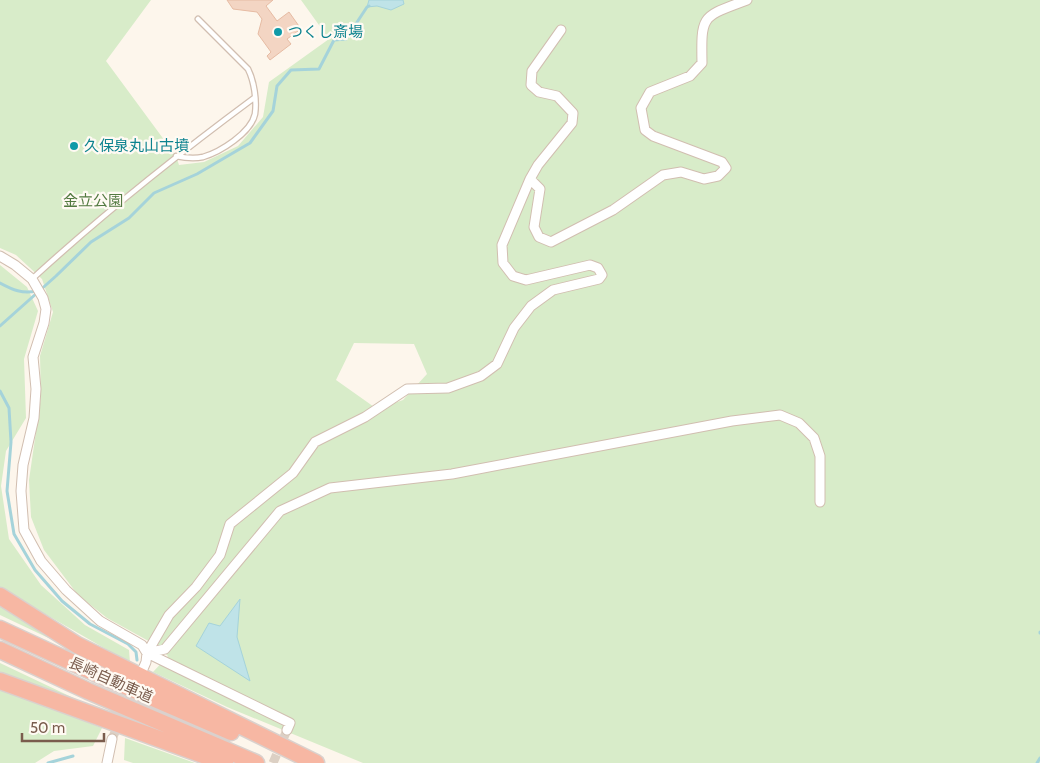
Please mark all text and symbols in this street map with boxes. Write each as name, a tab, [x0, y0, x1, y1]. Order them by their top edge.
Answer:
place label: つくし斎場	[288, 23, 363, 41]
marker: つくし斎場	[272, 26, 284, 38]
place label: 久保泉丸山古墳	[84, 137, 189, 155]
marker: 久保泉丸山古墳	[68, 140, 80, 152]
park label: 金立公園	[63, 192, 123, 210]
street label: 長崎自動車道	[66, 653, 156, 707]
scale bar	[22, 710, 105, 742]
text: 50 m	[30, 719, 65, 737]

